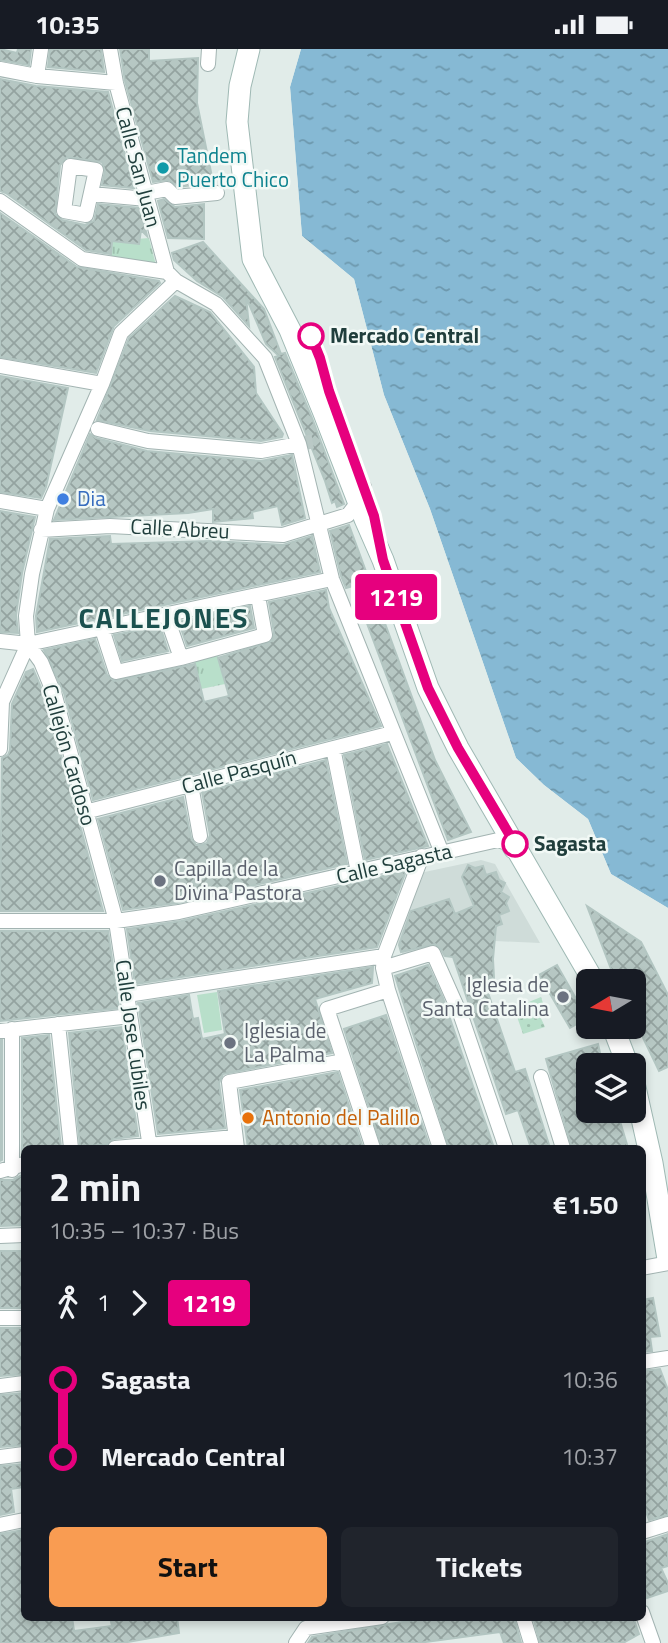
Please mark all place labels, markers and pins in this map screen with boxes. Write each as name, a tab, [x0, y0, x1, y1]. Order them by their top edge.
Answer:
place label: Tandem Puerto Chico	[177, 139, 289, 195]
marker: Tandem Puerto Chico	[155, 160, 171, 176]
place label: Mercado Central	[330, 319, 479, 351]
marker: Mercado Central	[298, 323, 324, 349]
place label: Dia	[77, 482, 106, 514]
marker: Dia	[55, 491, 71, 507]
place label: Sagasta	[534, 827, 607, 859]
marker: Sagasta	[502, 831, 528, 857]
place label: Capilla de la Divina Pastora	[174, 852, 303, 908]
marker: Capilla de la Divina Pastora	[152, 873, 168, 889]
place label: Iglesia de Santa Catalina	[422, 968, 549, 1024]
marker: Iglesia de Santa Catalina	[555, 989, 571, 1005]
place label: Iglesia de La Palma	[244, 1014, 326, 1070]
marker: Iglesia de La Palma	[222, 1035, 238, 1051]
place label: Antonio del Palillo	[262, 1101, 420, 1133]
marker: Antonio del Palillo	[240, 1110, 256, 1126]

